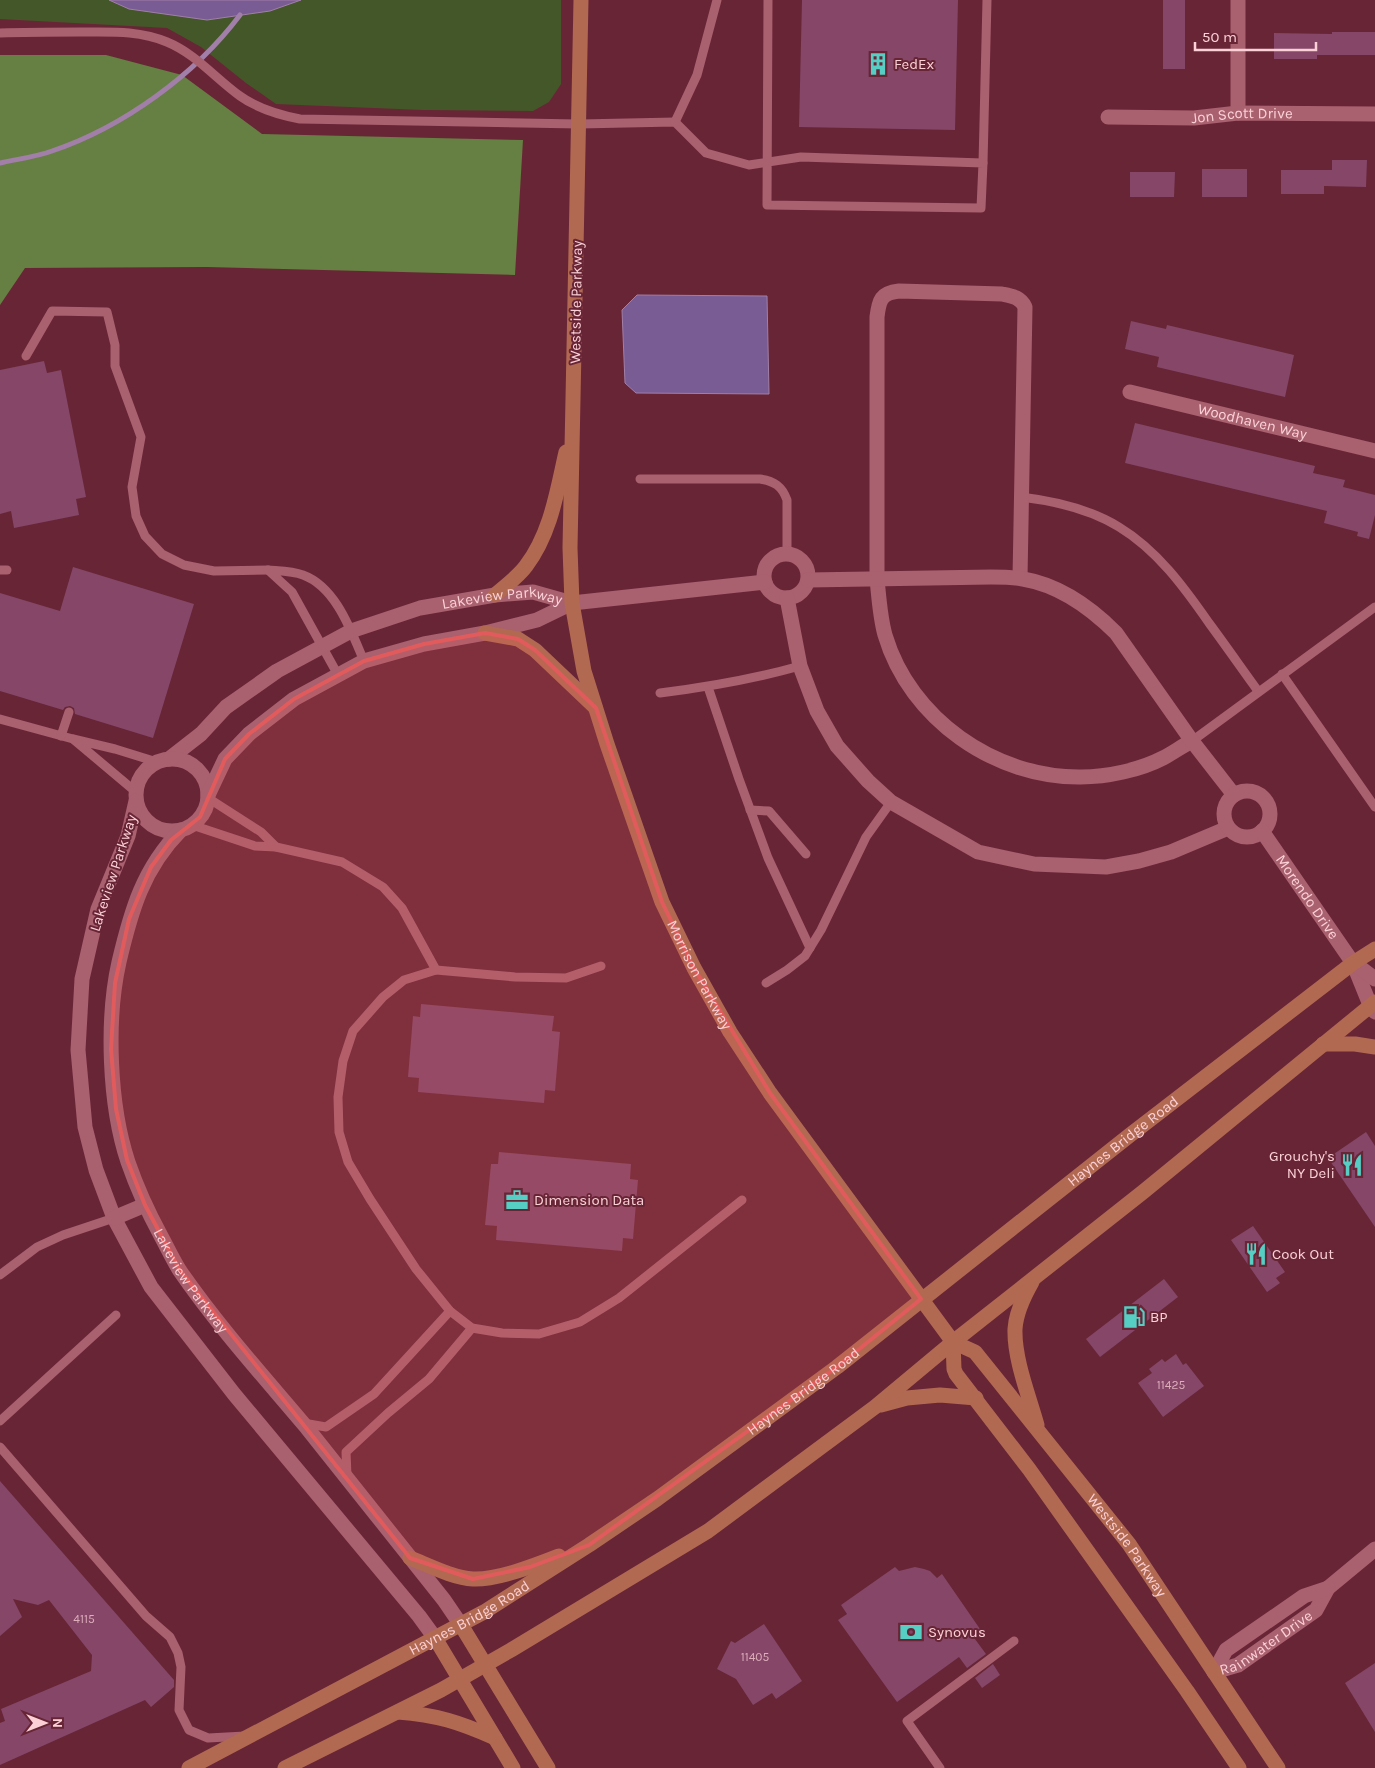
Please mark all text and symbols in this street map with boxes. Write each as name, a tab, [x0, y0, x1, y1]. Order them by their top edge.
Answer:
scale bar	[1195, 20, 1316, 52]
text: 50 m	[1202, 28, 1237, 46]
building icon: FedEx	[865, 51, 891, 77]
place label: FedEx	[894, 55, 934, 73]
street label: Jon Scott Drive	[1190, 104, 1293, 127]
street label: Westside Parkway	[566, 240, 586, 364]
street label: Woodhaven Way	[1196, 400, 1309, 443]
street label: Lakeview Parkway	[440, 583, 565, 613]
street label: Lakeview Parkway	[86, 812, 140, 934]
street label: Morendo Drive	[1272, 851, 1343, 943]
street label: Morrison Parkway	[663, 917, 736, 1033]
street label: Haynes Bridge Road	[1064, 1092, 1182, 1190]
place label: Grouchy's NY Deli	[1269, 1147, 1335, 1182]
restaurant icon: Grouchy's NY Deli	[1339, 1152, 1365, 1178]
office icon: Dimension Data	[504, 1187, 530, 1213]
place label: Dimension Data	[534, 1191, 644, 1209]
street label: Lakeview Parkway	[150, 1225, 232, 1337]
restaurant icon: Cook Out	[1243, 1241, 1269, 1267]
place label: Cook Out	[1272, 1245, 1334, 1263]
fuel station icon: BP	[1121, 1304, 1147, 1330]
place label: BP	[1150, 1308, 1168, 1326]
street label: Haynes Bridge Road	[743, 1344, 863, 1439]
house number: 11425	[1157, 1378, 1185, 1392]
street label: Westside Parkway	[1083, 1490, 1171, 1600]
street label: Haynes Bridge Road	[406, 1576, 533, 1659]
street label: Rainwater Drive	[1217, 1606, 1316, 1679]
house number: 4115	[73, 1612, 95, 1626]
bank icon: Synovus	[898, 1619, 924, 1645]
place label: Synovus	[928, 1623, 986, 1641]
house number: 11405	[741, 1650, 769, 1664]
north arrow	[20, 1698, 70, 1748]
text: N	[49, 1718, 66, 1728]

